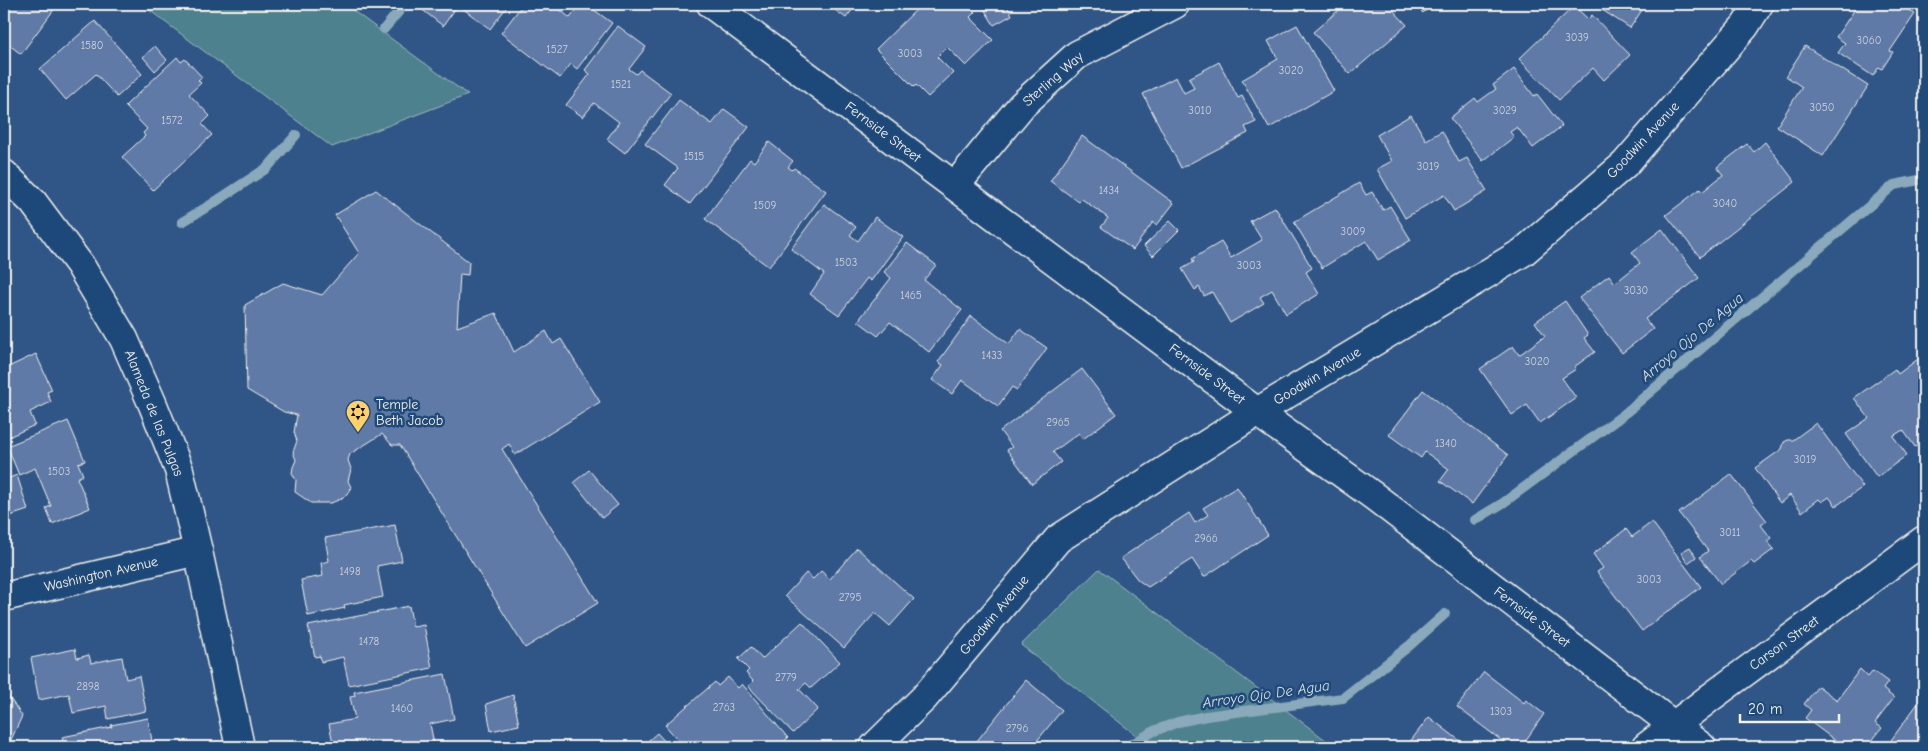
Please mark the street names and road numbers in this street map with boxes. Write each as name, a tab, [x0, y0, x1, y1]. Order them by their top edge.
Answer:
street label: Sterling Way	[1019, 48, 1087, 110]
street label: Fernside Street	[842, 98, 925, 167]
street label: Goodwin Avenue	[1603, 98, 1683, 182]
street label: Fernside Street	[1166, 340, 1249, 409]
street label: Goodwin Avenue	[1270, 343, 1364, 409]
street label: Alameda de las Pulgas	[121, 347, 187, 479]
street label: Washington Avenue	[43, 553, 159, 595]
street label: Goodwin Avenue	[956, 572, 1032, 658]
street label: Fernside Street	[1491, 583, 1574, 652]
street label: Carson Street	[1746, 611, 1823, 674]

